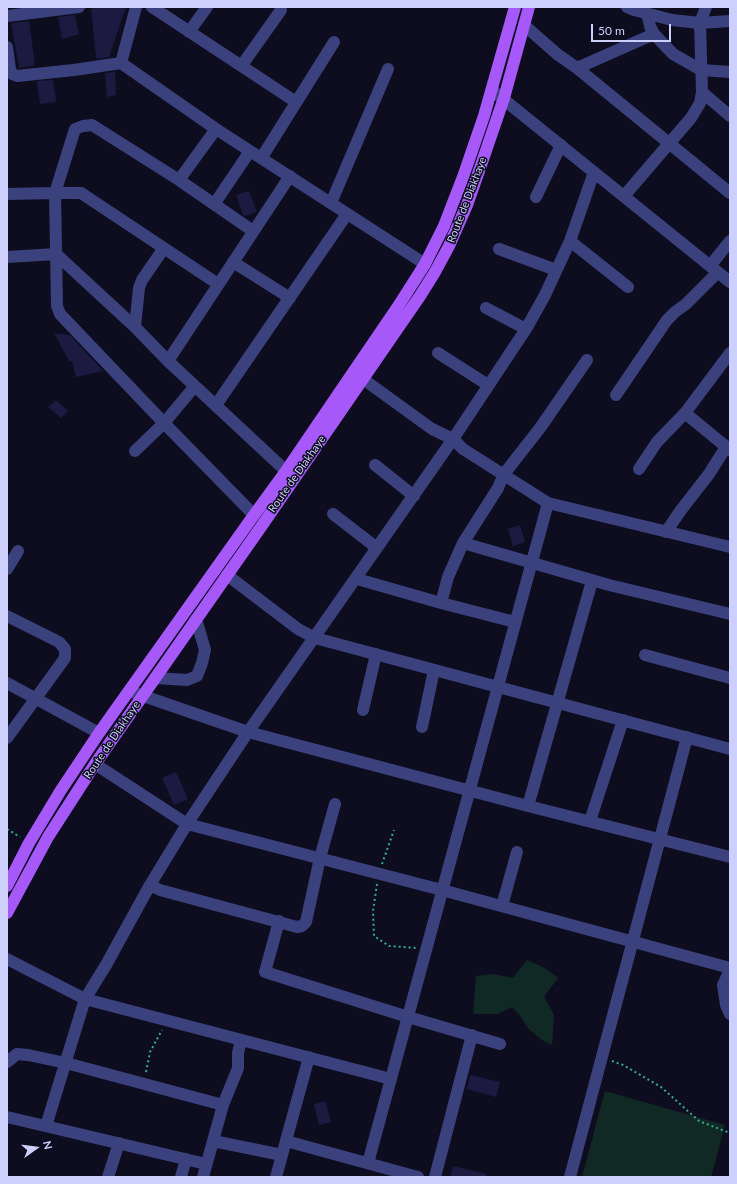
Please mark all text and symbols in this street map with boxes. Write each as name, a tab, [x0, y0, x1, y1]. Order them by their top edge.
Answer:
scale bar	[593, 16, 673, 42]
text: 50 m	[598, 23, 625, 38]
street label: Route de Diakhaye	[445, 155, 489, 245]
street label: Route de Diakhaye	[266, 433, 328, 515]
street label: Route de Diakhaye	[81, 699, 143, 781]
north arrow	[16, 1128, 56, 1168]
text: N	[41, 1139, 55, 1151]

